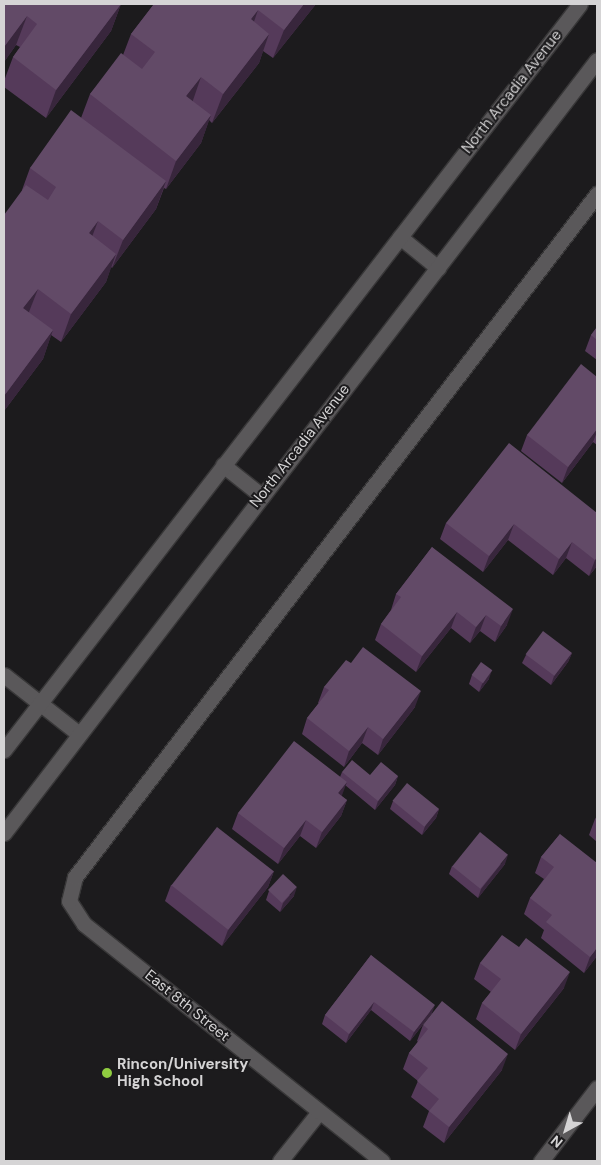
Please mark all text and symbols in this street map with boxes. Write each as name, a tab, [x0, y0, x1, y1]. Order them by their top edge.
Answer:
street label: North Arcadia Avenue	[458, 27, 566, 157]
street label: North Arcadia Avenue	[246, 381, 354, 511]
street label: East 8th Street	[141, 966, 233, 1046]
place label: Rincon/University High School	[117, 1055, 248, 1090]
marker: Rincon/University High School	[101, 1067, 113, 1079]
north arrow	[541, 1105, 591, 1155]
text: N	[547, 1131, 566, 1152]

